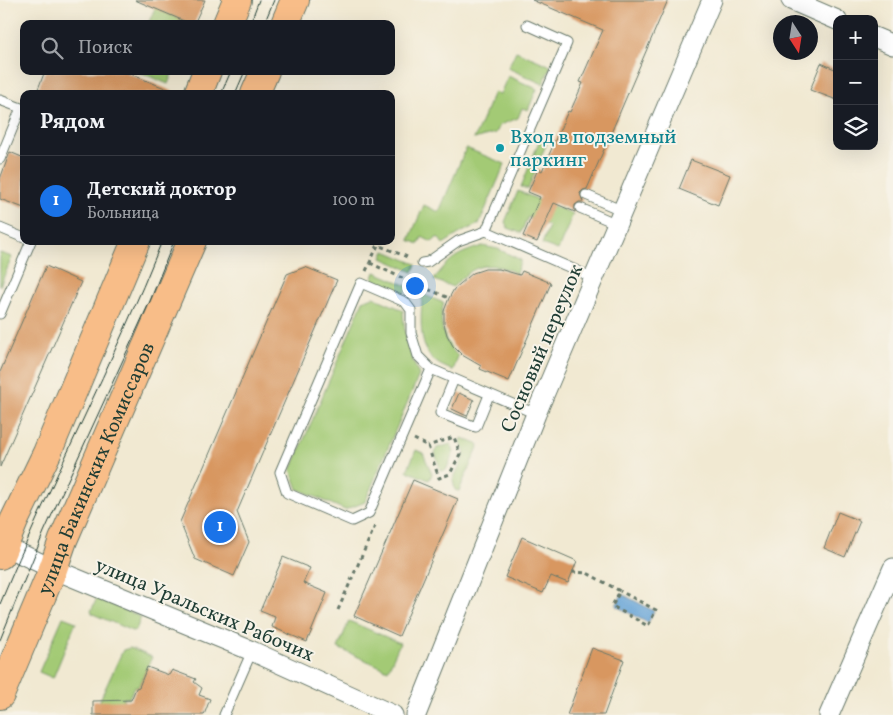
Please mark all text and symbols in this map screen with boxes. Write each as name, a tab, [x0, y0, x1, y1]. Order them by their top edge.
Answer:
north arrow	[773, 15, 818, 60]
map controls	[833, 15, 878, 150]
button: +	[833, 15, 878, 60]
search box	[20, 20, 395, 75]
icon: search	[38, 34, 66, 62]
text: Поиск	[78, 35, 132, 61]
button: −	[833, 60, 878, 105]
button: layers	[833, 105, 878, 150]
text: Рядом	[40, 108, 105, 137]
place label: Вход в подземный паркинг	[510, 124, 677, 175]
marker: Вход в подземный паркинг	[494, 142, 506, 154]
text: Детский доктор	[87, 177, 237, 203]
text: 1	[53, 190, 59, 212]
text: 100 m	[332, 190, 375, 212]
text: Больница	[87, 203, 159, 225]
street label: Сосновый переулок	[495, 260, 591, 437]
your location	[402, 273, 428, 299]
street label: улица Бакинских Комиссаров	[32, 338, 163, 600]
pin: 1	[204, 508, 236, 546]
street label: улица Уральских Рабочих	[90, 552, 318, 670]

